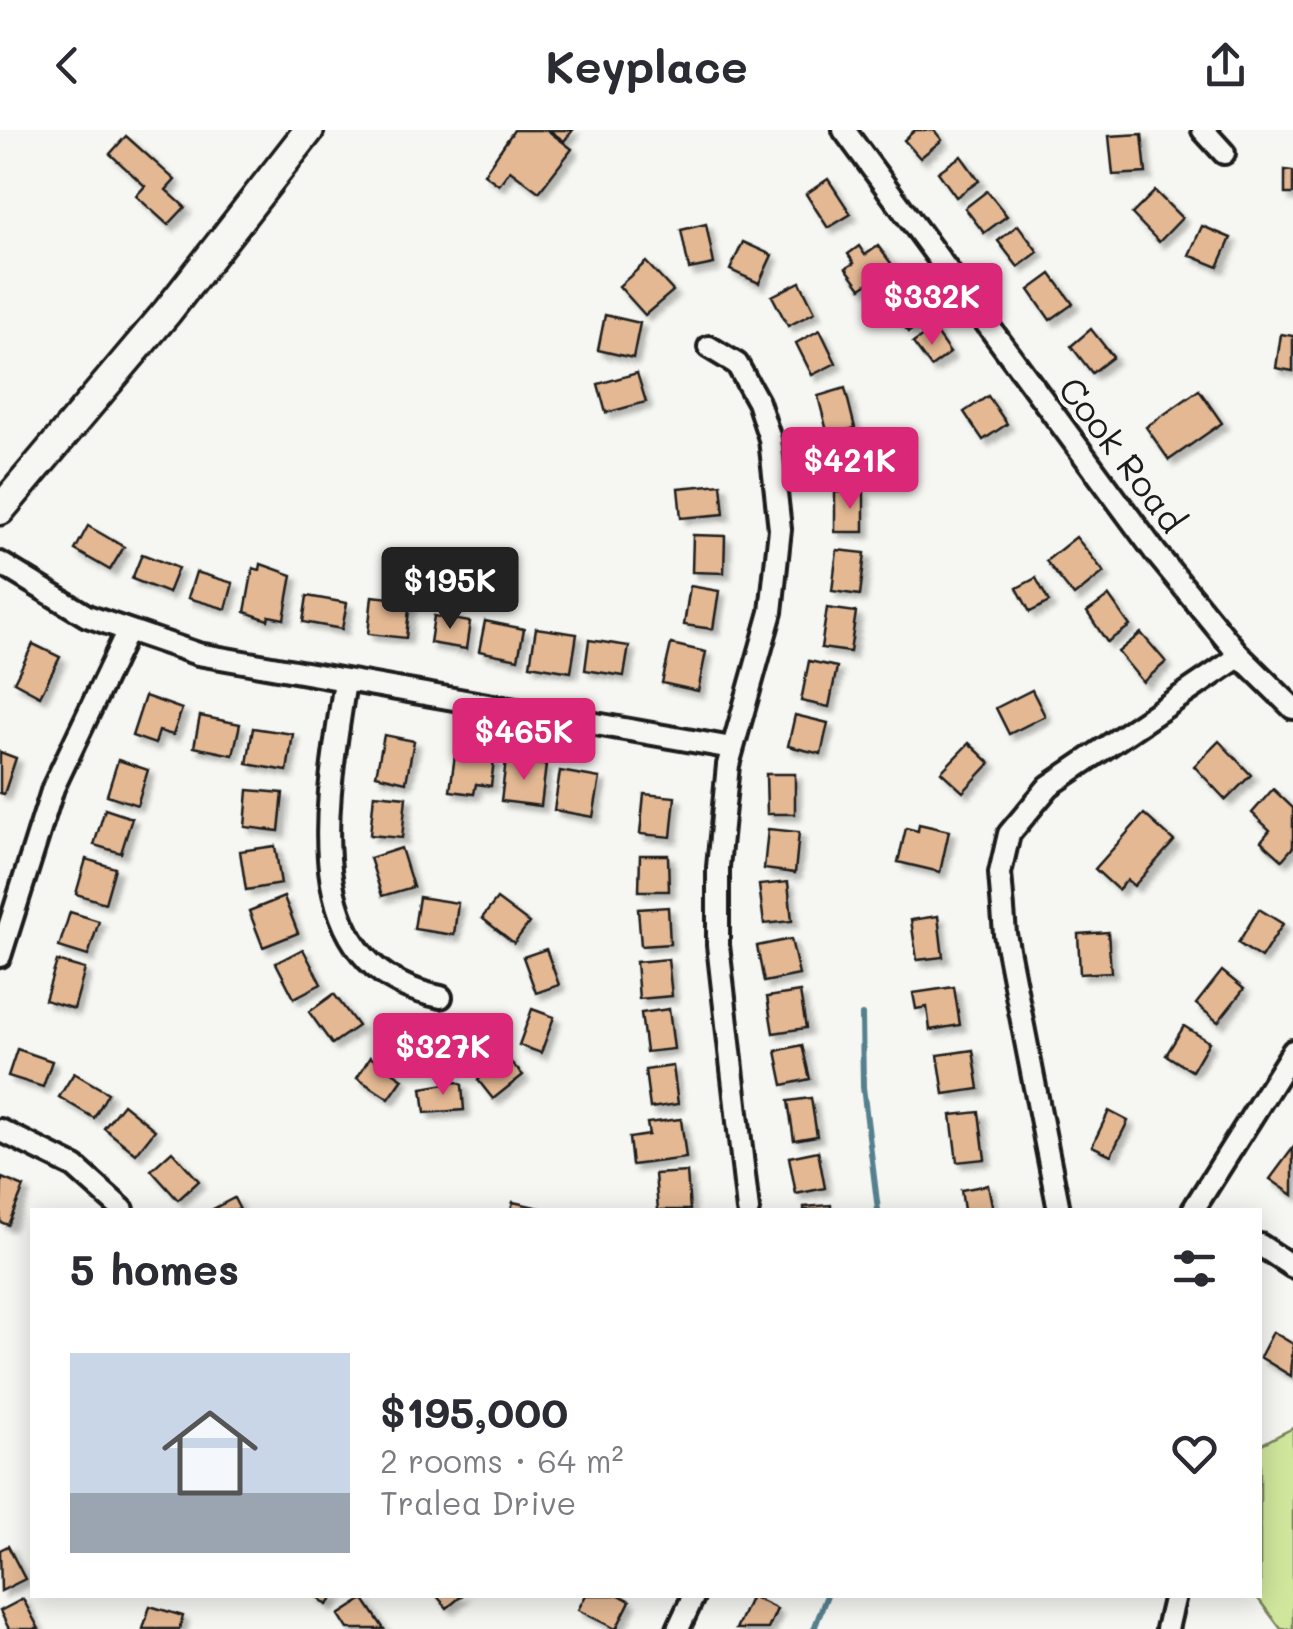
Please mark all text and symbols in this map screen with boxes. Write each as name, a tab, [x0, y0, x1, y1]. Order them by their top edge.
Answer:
text: Keyplace	[545, 36, 748, 94]
icon: back	[40, 38, 95, 93]
icon: share	[1198, 38, 1253, 93]
pin: $332K	[862, 263, 1002, 348]
text: $332K	[883, 274, 981, 316]
street label: Cook Road	[1049, 367, 1197, 541]
pin: $421K	[780, 427, 920, 512]
text: $421K	[803, 438, 897, 480]
pin: $195K	[380, 547, 520, 632]
text: $195K	[404, 558, 496, 600]
pin: $465K	[454, 698, 594, 783]
text: $465K	[474, 709, 574, 751]
pin: $327K	[373, 1013, 513, 1098]
text: $327K	[395, 1024, 491, 1066]
text: 5 homes	[70, 1241, 239, 1296]
icon: filters	[1167, 1241, 1222, 1296]
text: $195,000	[380, 1384, 568, 1439]
icon: home	[150, 1393, 270, 1513]
icon: heart	[1167, 1426, 1222, 1481]
text: 2 rooms · 64 m²	[380, 1439, 624, 1481]
text: Tralea Drive	[380, 1481, 576, 1523]

